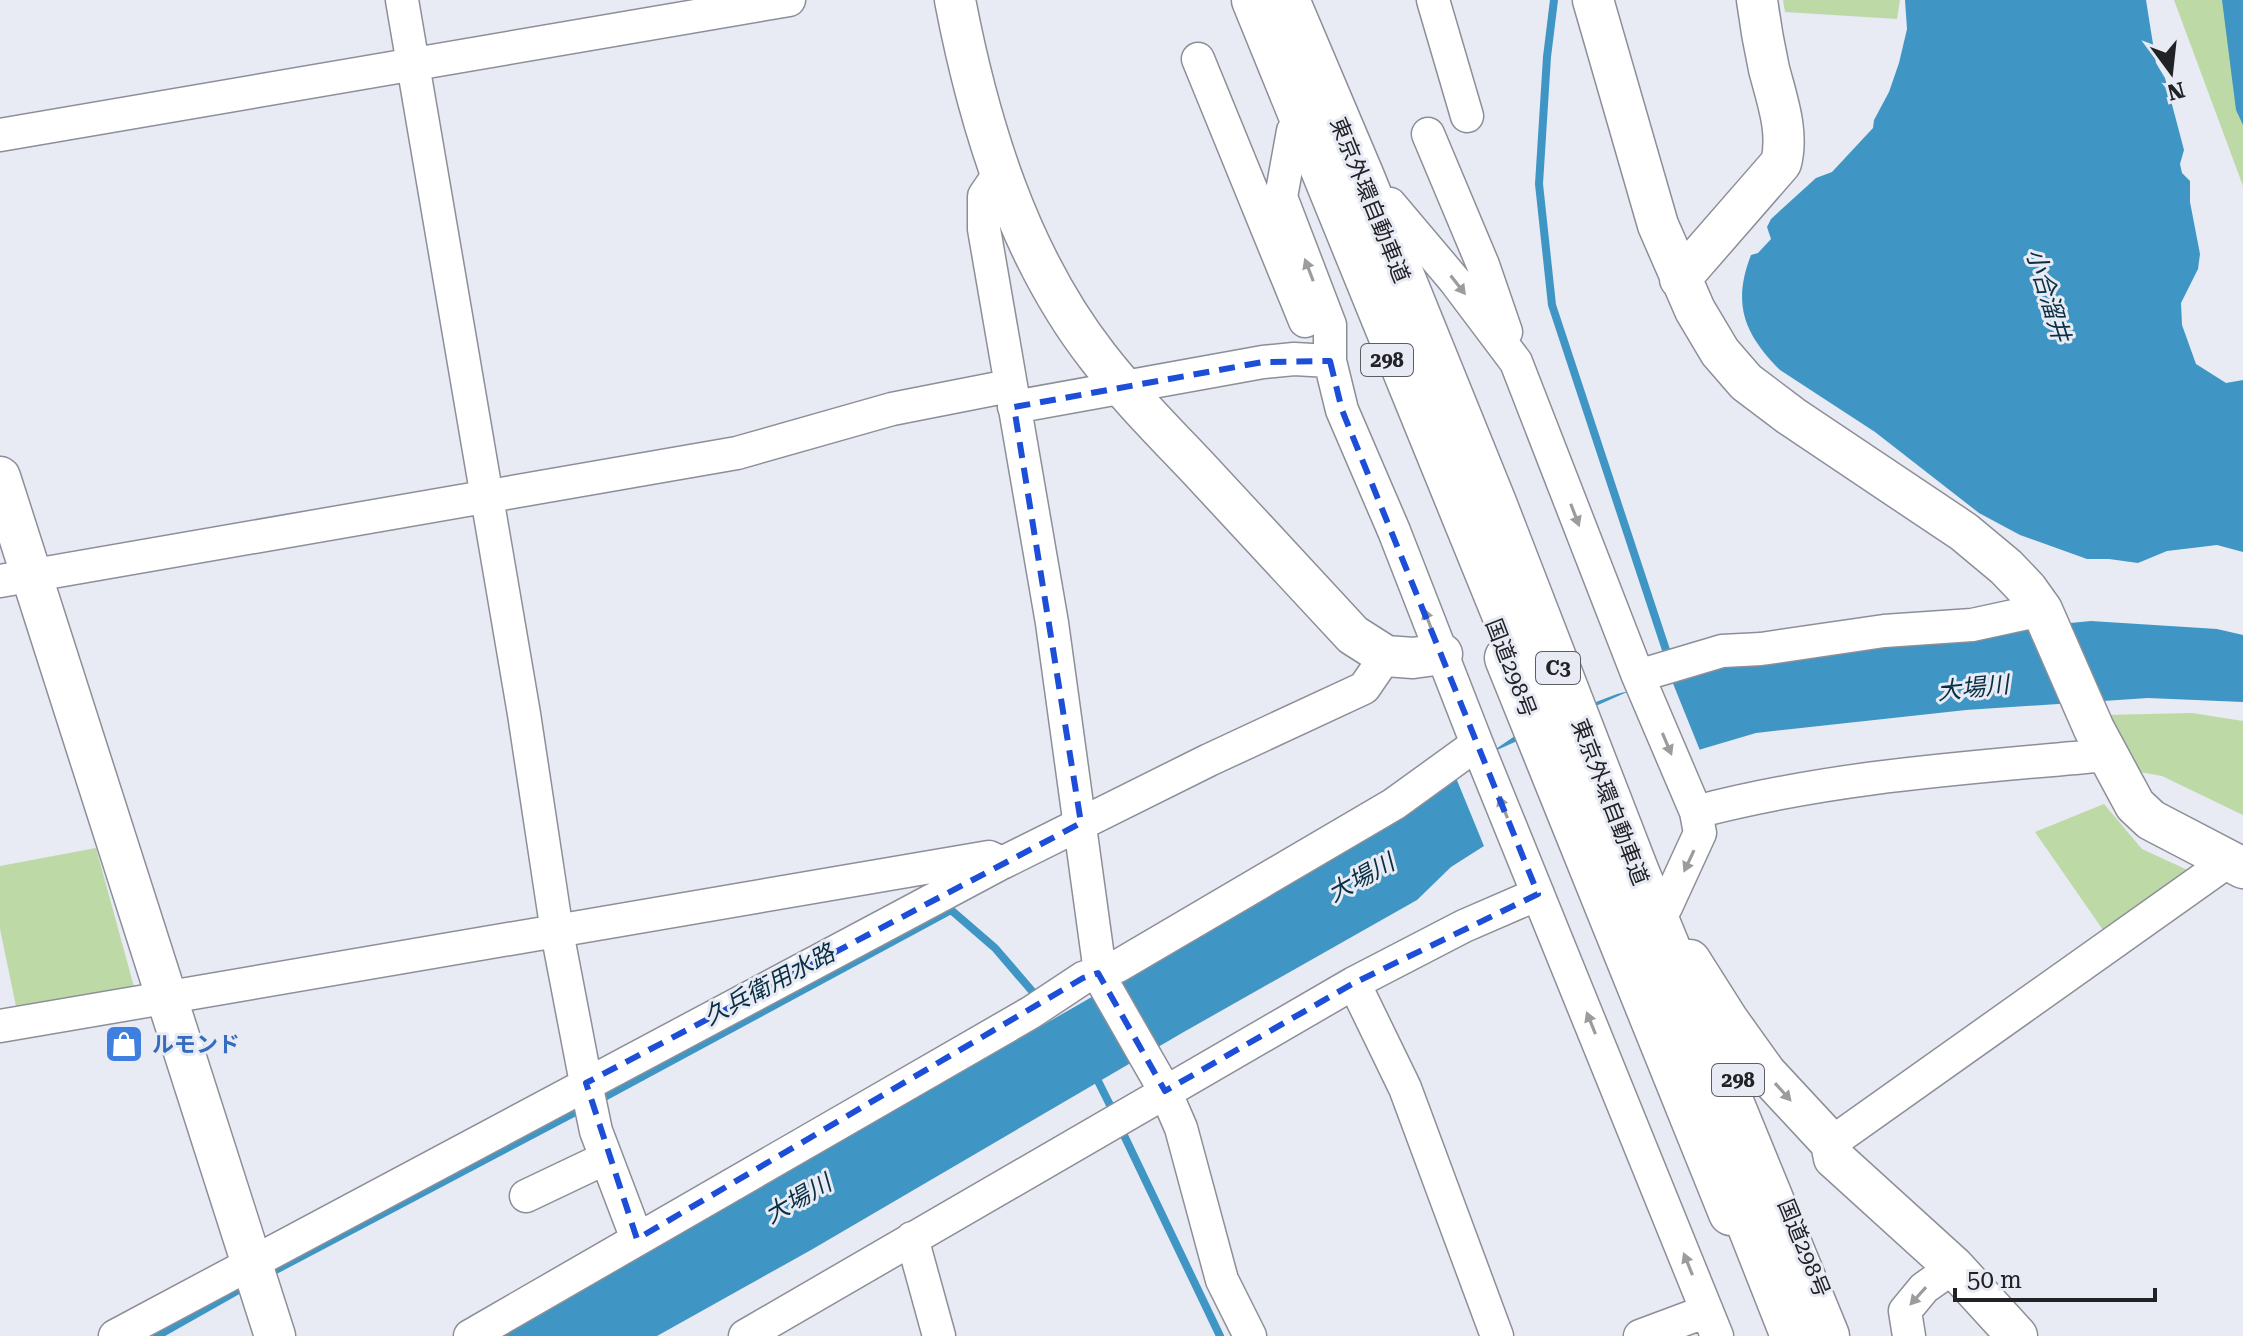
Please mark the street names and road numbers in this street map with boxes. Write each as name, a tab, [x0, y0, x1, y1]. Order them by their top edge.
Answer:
street label: 東京外環自動車道	[1325, 114, 1415, 286]
road number: 298	[1361, 344, 1413, 376]
street label: 国道298号	[1481, 615, 1541, 721]
road number: C3	[1536, 652, 1580, 684]
street label: 東京外環自動車道	[1567, 715, 1653, 889]
road number: 298	[1712, 1064, 1764, 1096]
street label: 国道298号	[1773, 1196, 1835, 1300]

